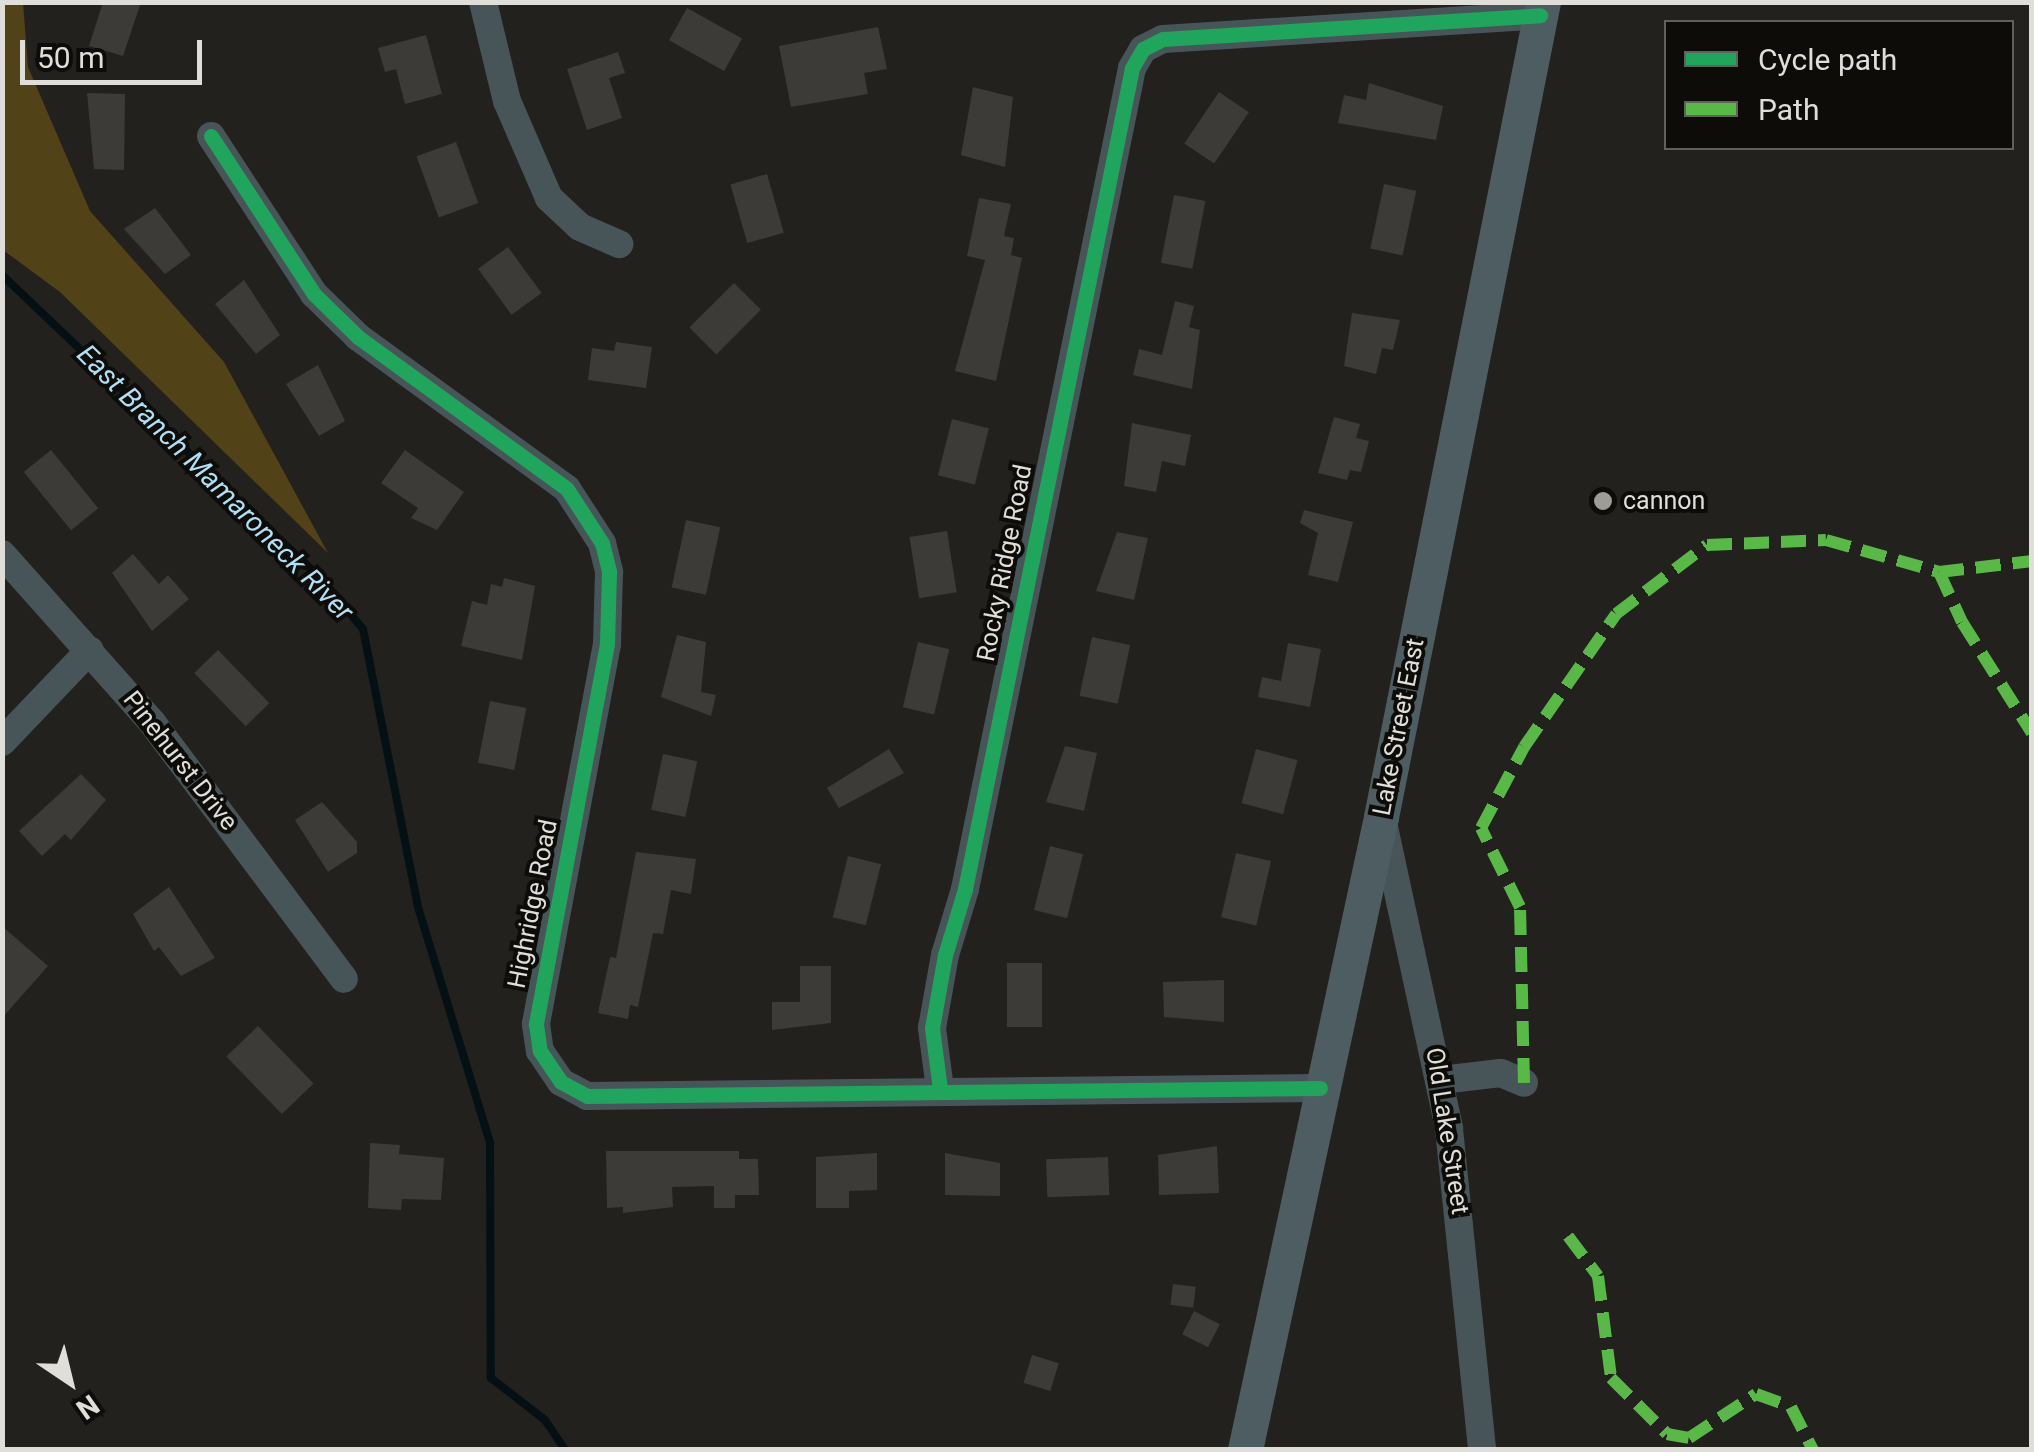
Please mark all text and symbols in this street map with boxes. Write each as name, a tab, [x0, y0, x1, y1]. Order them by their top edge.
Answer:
scale bar	[25, 20, 208, 82]
legend	[1664, 20, 2014, 150]
text: 50 m	[37, 40, 104, 75]
text: Cycle path	[1758, 42, 1897, 77]
text: Path	[1758, 92, 1819, 127]
water label: East Branch Mamaroneck River	[70, 338, 360, 628]
street label: Rocky Ridge Road	[971, 462, 1039, 664]
place label: cannon	[1623, 486, 1705, 516]
marker: cannon	[1592, 490, 1614, 512]
street label: Lake Street East	[1367, 636, 1431, 818]
street label: Pinehurst Drive	[116, 685, 244, 837]
street label: Highridge Road	[502, 817, 564, 991]
street label: Old Lake Street	[1419, 1045, 1475, 1217]
north arrow	[20, 1332, 120, 1432]
text: N	[70, 1388, 105, 1426]

